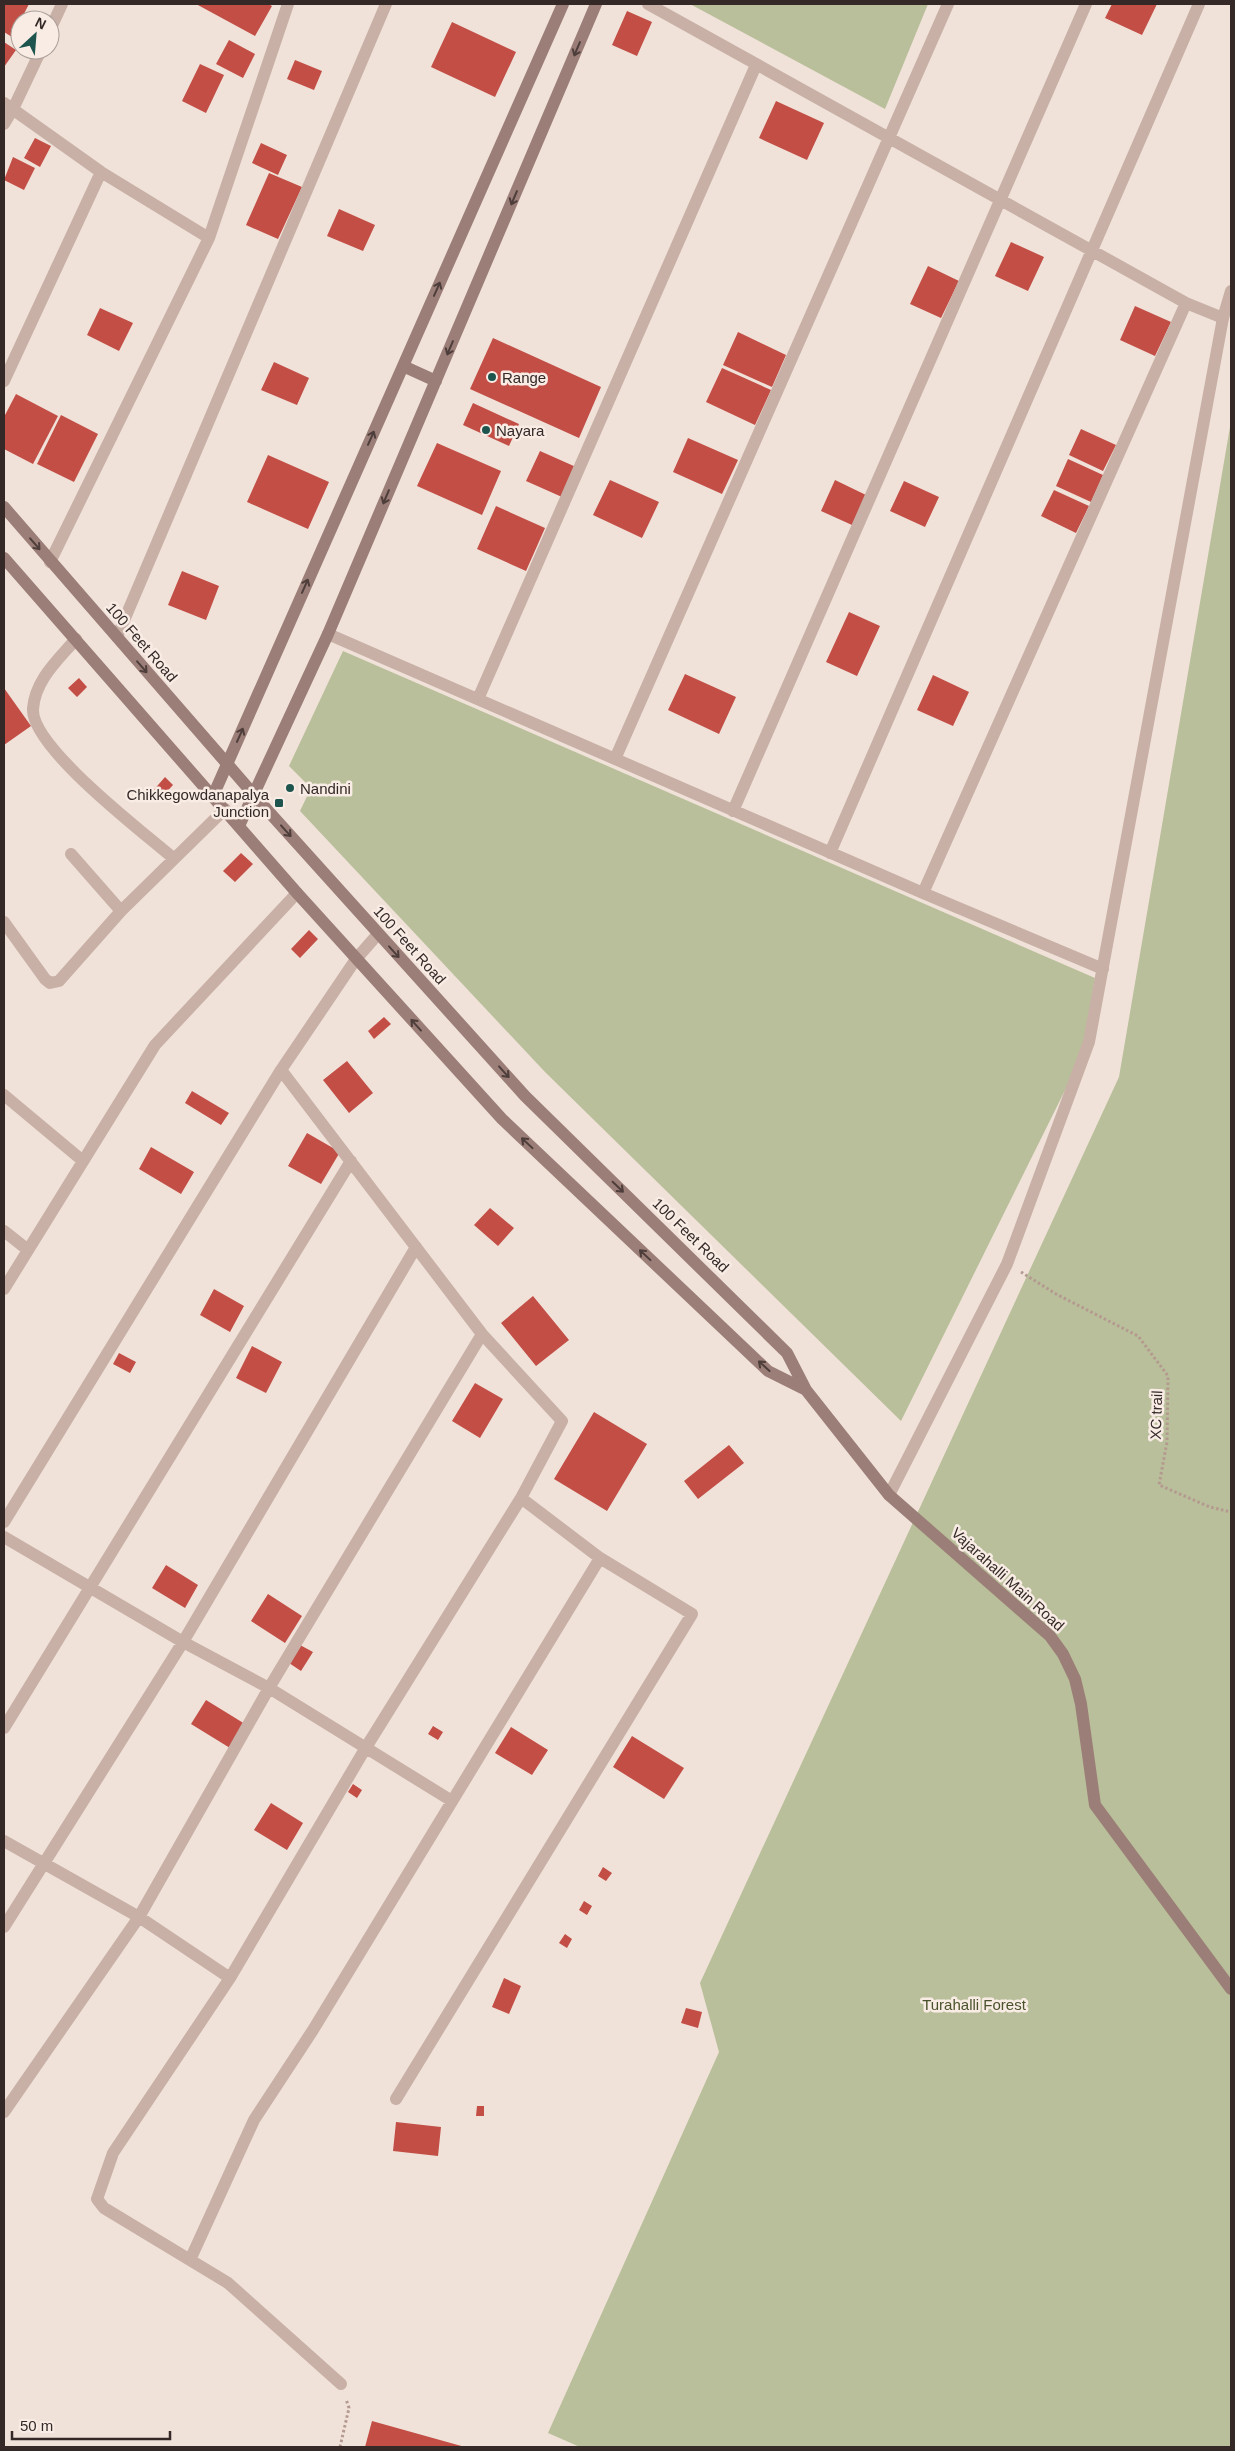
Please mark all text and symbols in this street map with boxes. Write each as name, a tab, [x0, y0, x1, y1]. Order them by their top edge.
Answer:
north arrow	[10, 10, 60, 60]
text: N	[33, 14, 49, 33]
one-way arrow	[572, 41, 582, 56]
one-way arrow	[508, 190, 518, 205]
one-way arrow	[432, 282, 442, 297]
one-way arrow	[445, 340, 454, 355]
place label: Range	[502, 369, 546, 386]
marker: Range	[486, 371, 498, 383]
place label: Nayara	[496, 422, 545, 439]
marker: Nayara	[480, 424, 492, 436]
one-way arrow	[367, 431, 377, 446]
one-way arrow	[381, 489, 391, 504]
one-way arrow	[30, 538, 41, 551]
one-way arrow	[301, 579, 311, 594]
street label: 100 Feet Road	[103, 599, 181, 685]
one-way arrow	[136, 660, 148, 673]
one-way arrow	[235, 728, 245, 743]
place label: Nandini	[300, 780, 351, 797]
marker: Nandini	[284, 782, 296, 794]
place label: Chikkegowdanapalya Junction	[126, 786, 270, 820]
marker: Chikkegowdanapalya Junction	[273, 797, 285, 809]
one-way arrow	[280, 825, 292, 838]
street label: 100 Feet Road	[370, 902, 450, 988]
one-way arrow	[388, 946, 400, 959]
one-way arrow	[410, 1018, 422, 1031]
one-way arrow	[498, 1066, 510, 1079]
one-way arrow	[521, 1137, 534, 1149]
one-way arrow	[612, 1181, 625, 1193]
street label: 100 Feet Road	[649, 1194, 733, 1276]
one-way arrow	[640, 1249, 652, 1261]
one-way arrow	[757, 1360, 770, 1372]
street label: XC trail	[1147, 1390, 1165, 1440]
street label: Vajarahalli Main Road	[948, 1524, 1068, 1634]
park label: Turahalli Forest	[922, 1996, 1027, 2013]
scale bar	[12, 2408, 170, 2440]
text: 50 m	[20, 2417, 53, 2434]

